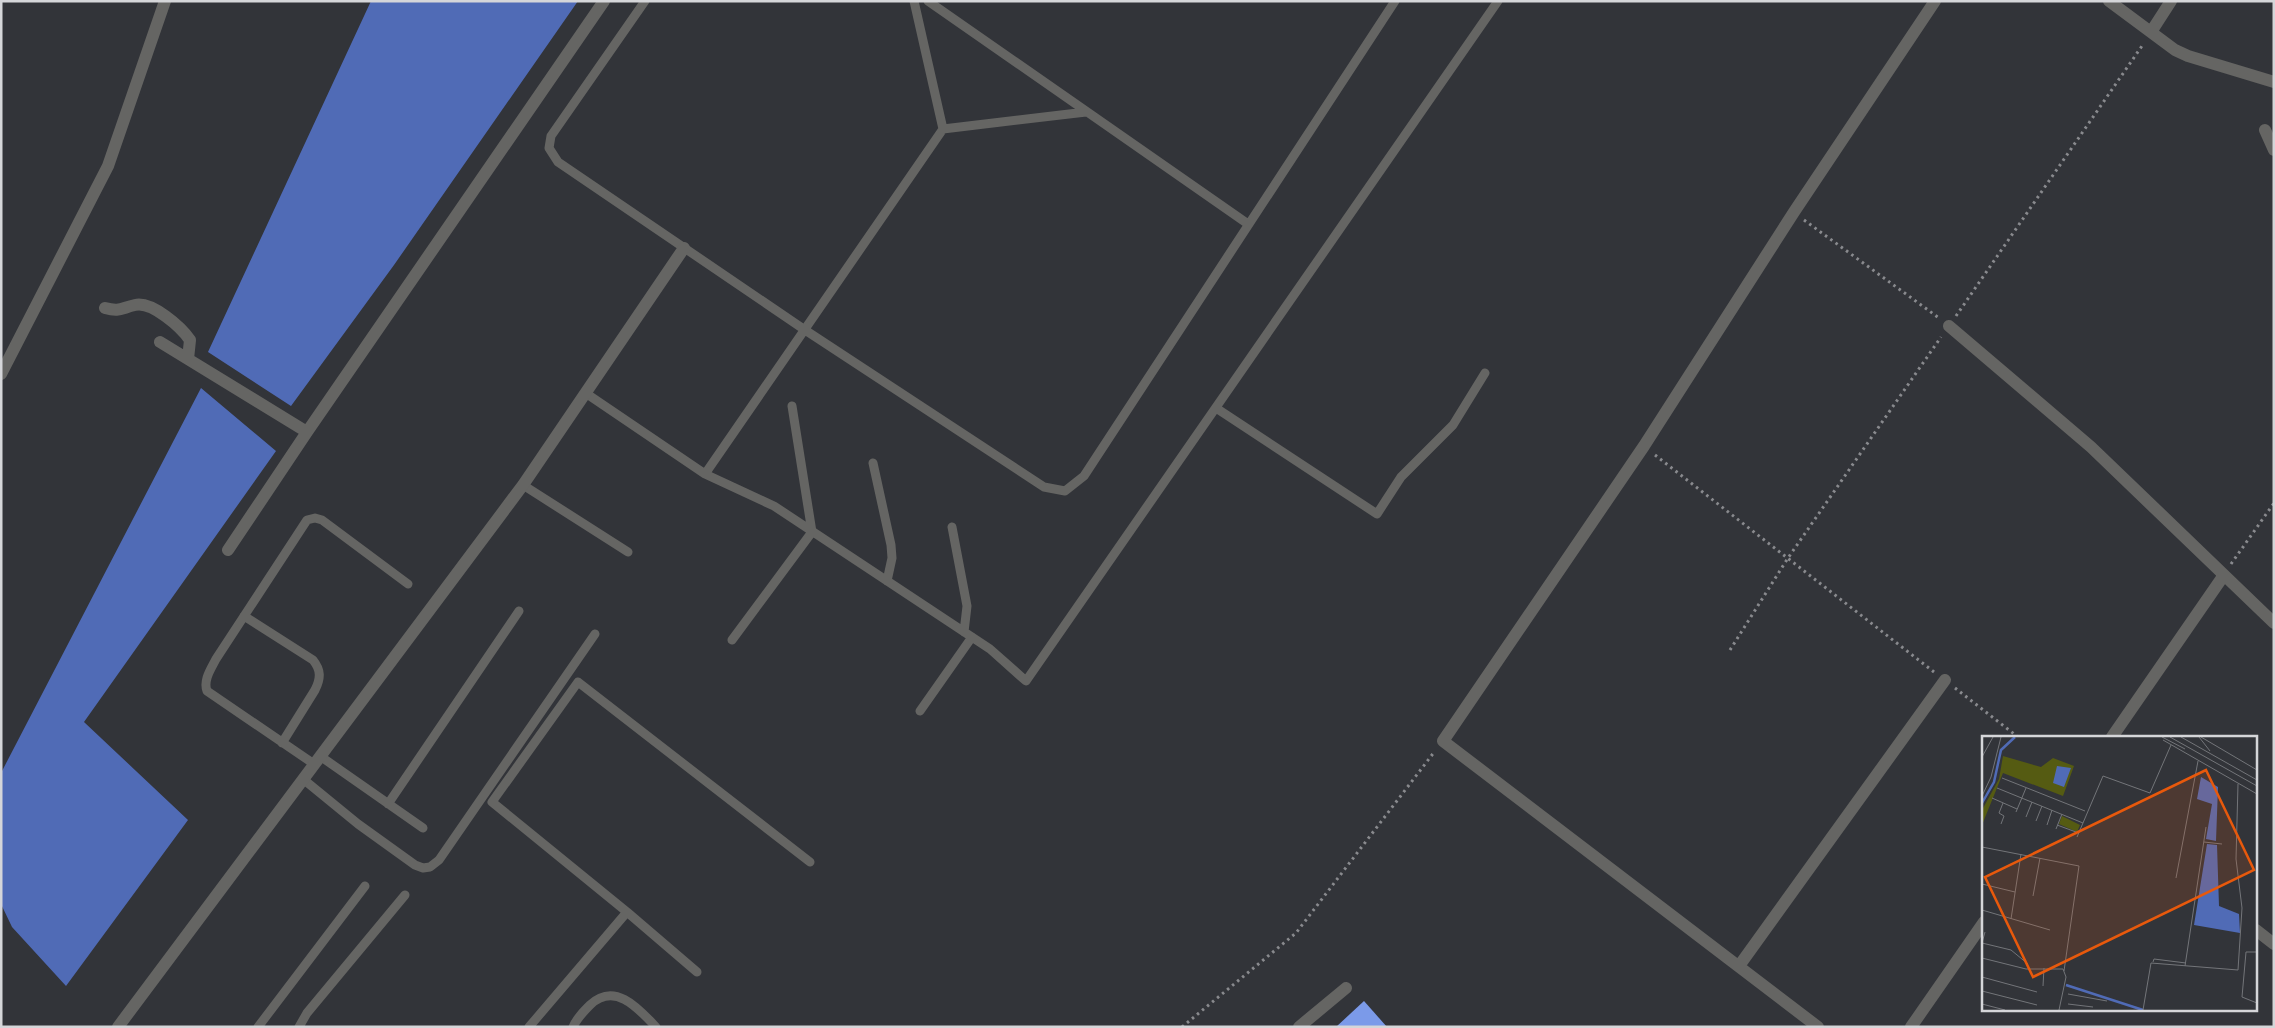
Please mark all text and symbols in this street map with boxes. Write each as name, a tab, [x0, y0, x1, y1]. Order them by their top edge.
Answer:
inset map	[1982, 736, 2258, 1010]

